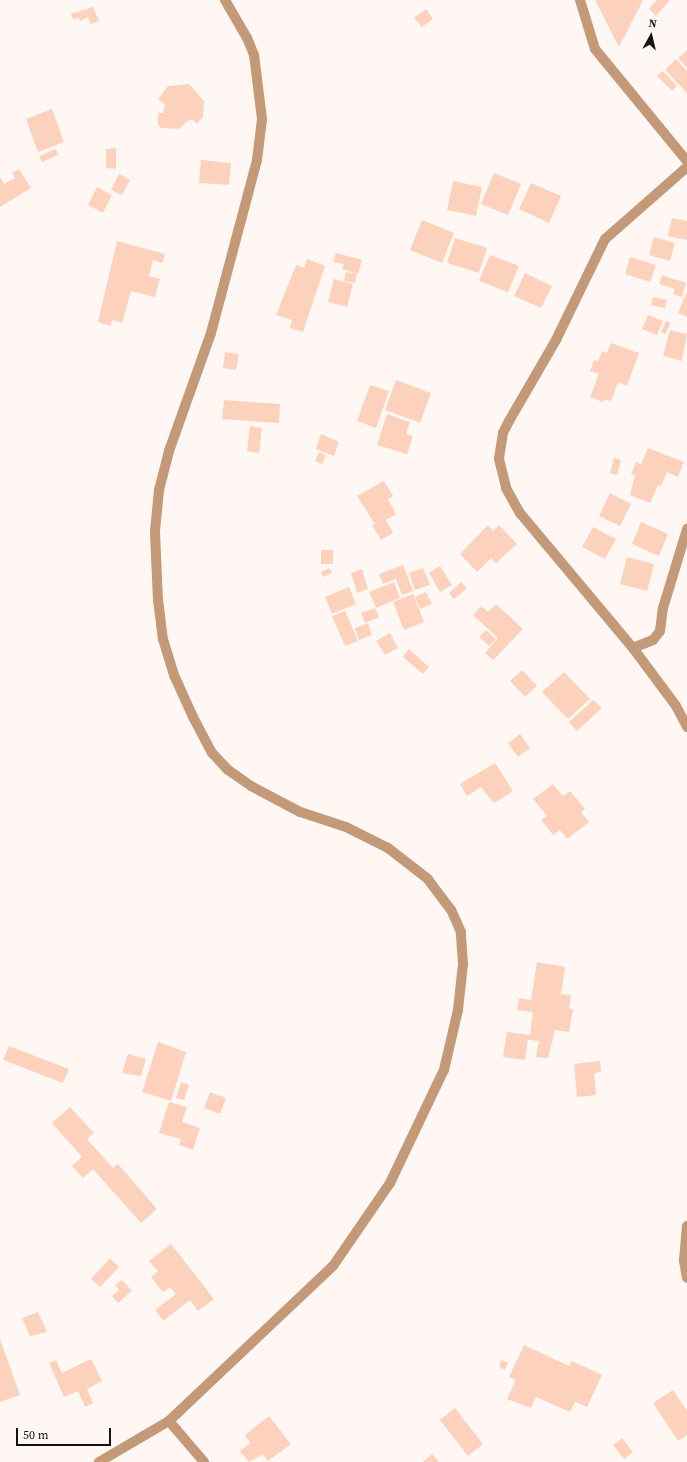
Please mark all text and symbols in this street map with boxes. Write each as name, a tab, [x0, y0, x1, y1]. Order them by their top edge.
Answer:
north arrow	[631, 16, 671, 56]
text: N	[648, 16, 658, 32]
scale bar	[18, 1420, 113, 1446]
text: 50 m	[23, 1427, 49, 1443]

